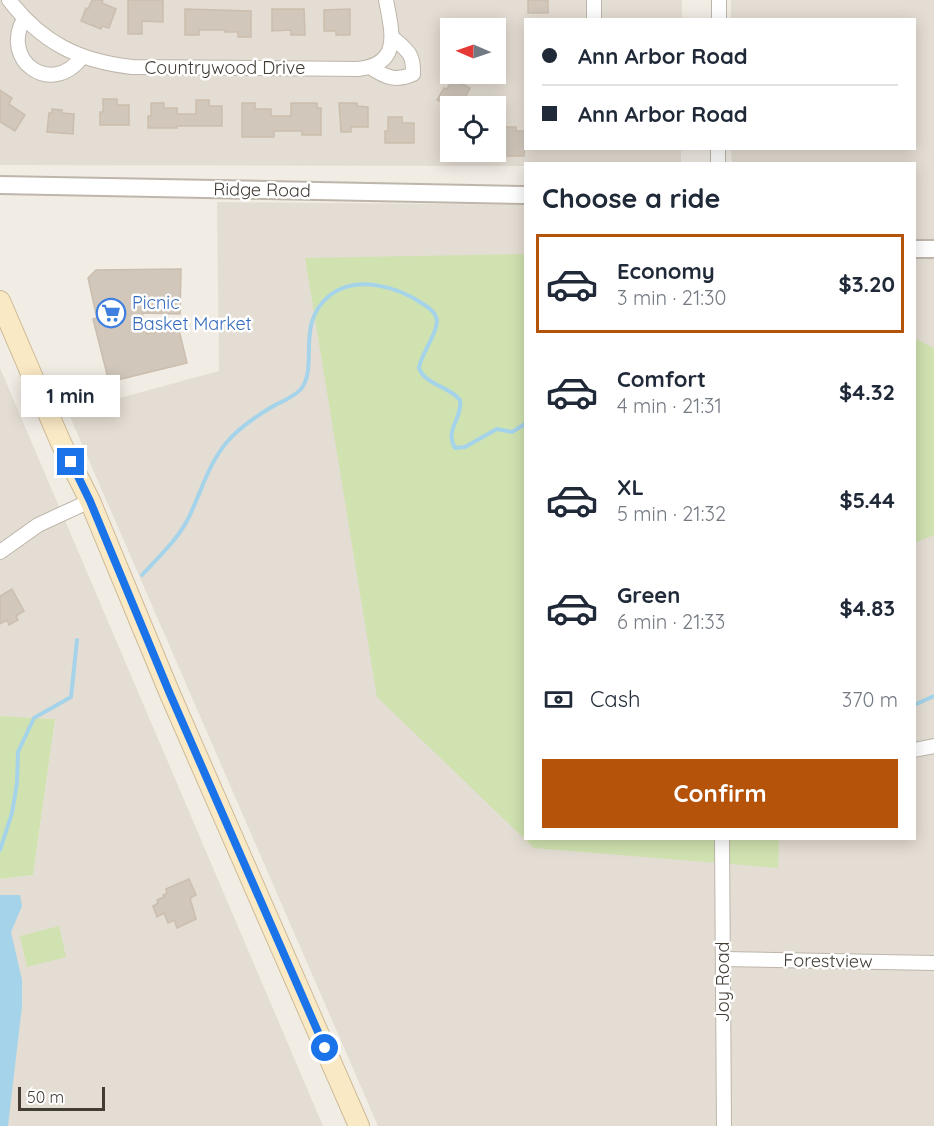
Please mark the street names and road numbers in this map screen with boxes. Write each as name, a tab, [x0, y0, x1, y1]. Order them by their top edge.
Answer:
street label: Countrywood Drive	[145, 56, 305, 79]
street label: Ridge Road	[213, 177, 311, 202]
street label: Joy Road	[711, 942, 734, 1022]
street label: Forestview	[783, 948, 873, 973]

